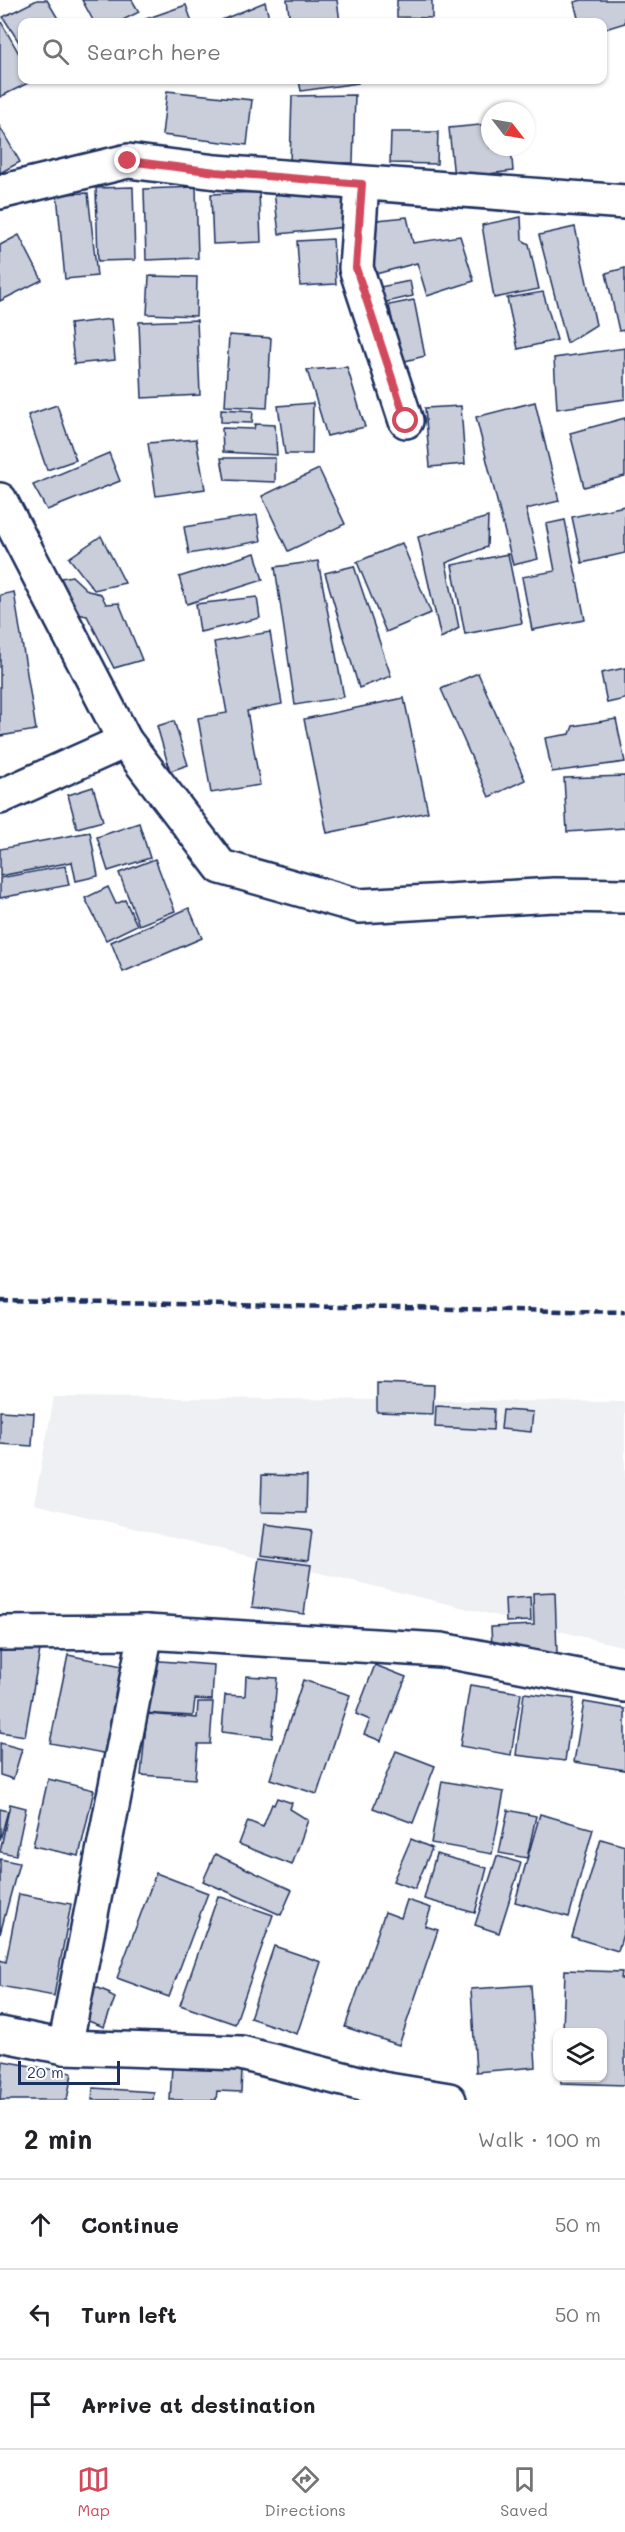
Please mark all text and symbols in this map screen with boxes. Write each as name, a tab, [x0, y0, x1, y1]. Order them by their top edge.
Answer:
search box	[18, 18, 607, 84]
icon: search	[39, 35, 72, 68]
text: Search here	[87, 37, 221, 66]
north arrow	[481, 102, 535, 156]
route end	[114, 147, 140, 173]
route start	[392, 407, 418, 433]
map controls	[553, 2028, 607, 2082]
button: layers	[553, 2028, 607, 2082]
scale bar	[18, 2058, 120, 2086]
text: 20 m	[27, 2061, 64, 2082]
text: 2 min	[24, 2122, 92, 2156]
text: Walk · 100 m	[478, 2126, 601, 2152]
icon: ahead	[24, 2208, 57, 2241]
text: Continue	[81, 2210, 179, 2239]
text: 50 m	[555, 2211, 601, 2237]
icon: left	[24, 2298, 57, 2331]
text: Turn left	[81, 2300, 177, 2329]
text: 50 m	[555, 2301, 601, 2327]
icon: arrive	[24, 2388, 57, 2421]
text: Arrive at destination	[81, 2390, 316, 2419]
tab: Map	[77, 2463, 110, 2520]
tab: Directions	[265, 2463, 346, 2520]
tab: Saved	[500, 2463, 548, 2520]

